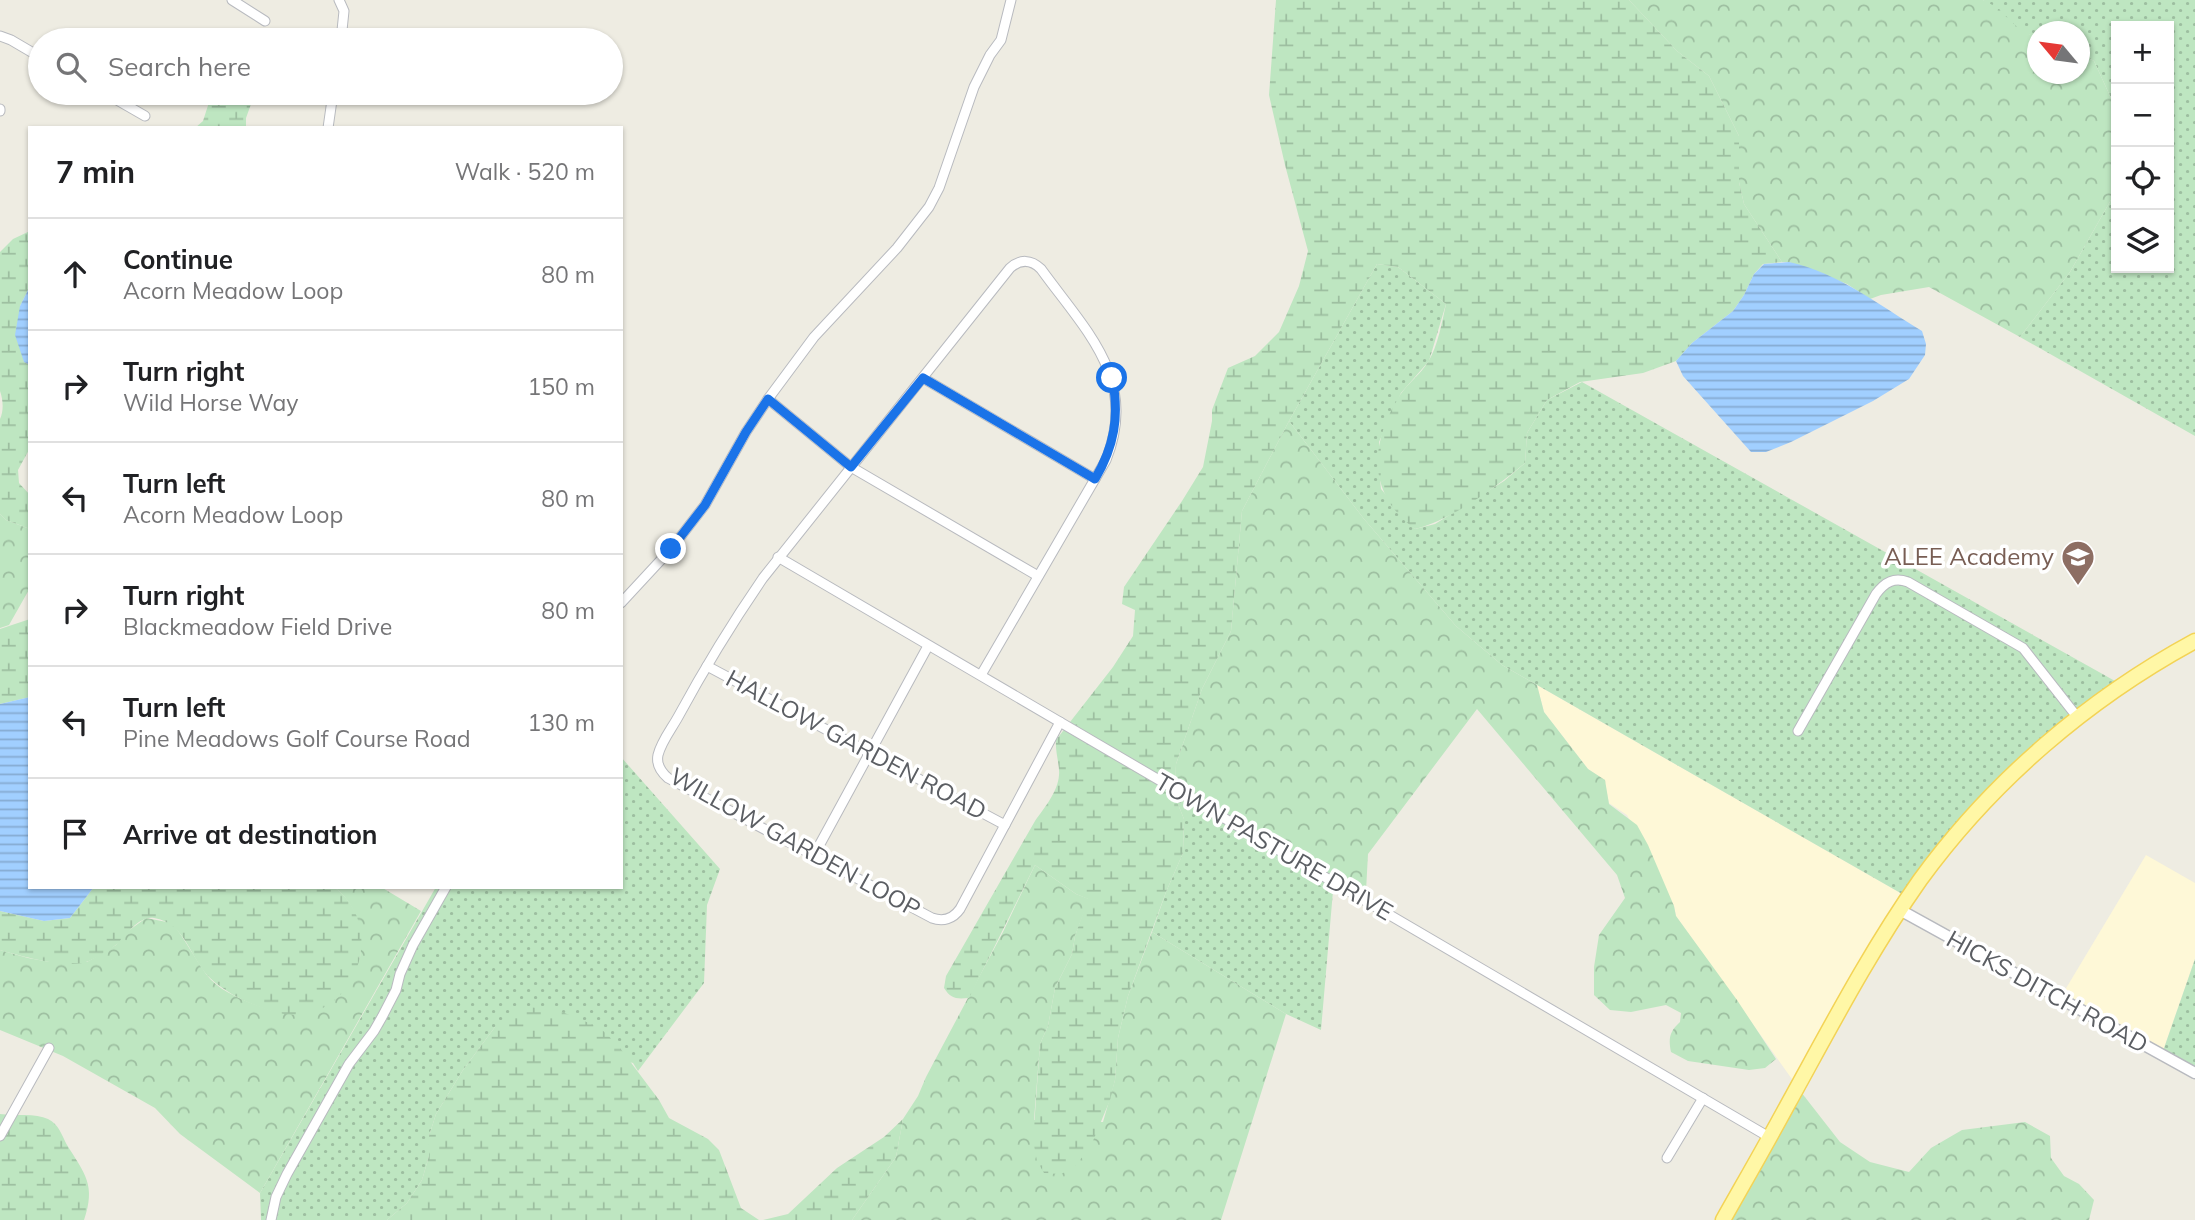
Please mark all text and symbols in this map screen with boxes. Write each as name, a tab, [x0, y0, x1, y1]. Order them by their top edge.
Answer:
north arrow	[2027, 21, 2090, 84]
map controls	[2111, 21, 2174, 273]
button: +	[2111, 21, 2174, 84]
search box	[28, 28, 623, 105]
icon: search	[52, 48, 90, 86]
text: Search here	[108, 50, 251, 83]
button: −	[2111, 84, 2174, 147]
button: locate	[2111, 147, 2174, 210]
text: 7 min	[56, 153, 135, 191]
text: Walk · 520 m	[455, 157, 595, 186]
button: layers	[2111, 210, 2174, 273]
text: Continue	[123, 243, 233, 276]
icon: ahead	[56, 255, 94, 293]
text: 80 m	[541, 260, 595, 289]
text: Acorn Meadow Loop	[123, 276, 343, 305]
text: Turn right	[123, 355, 244, 388]
route start	[1096, 362, 1127, 393]
icon: right	[56, 367, 94, 405]
text: 150 m	[527, 372, 595, 401]
text: Wild Horse Way	[123, 388, 298, 417]
text: Turn left	[123, 467, 225, 500]
icon: left	[56, 479, 94, 517]
text: 80 m	[541, 484, 595, 513]
text: Acorn Meadow Loop	[123, 500, 343, 529]
route end	[655, 533, 686, 564]
school or university icon: ALEE Academy	[2059, 538, 2097, 587]
place label: ALEE Academy	[1884, 541, 2054, 571]
text: Turn right	[123, 579, 244, 612]
icon: right	[56, 591, 94, 629]
text: 80 m	[541, 596, 595, 625]
text: Blackmeadow Field Drive	[123, 612, 392, 641]
street label: HALLOW GARDEN ROAD	[721, 663, 992, 826]
text: Turn left	[123, 691, 225, 724]
icon: left	[56, 703, 94, 741]
text: 130 m	[527, 708, 595, 737]
text: Pine Meadows Golf Course Road	[123, 724, 471, 753]
street label: WILLOW GARDEN LOOP	[665, 761, 926, 924]
street label: TOWN PASTURE DRIVE	[1150, 766, 1399, 926]
icon: arrive	[56, 815, 94, 853]
text: Arrive at destination	[123, 818, 378, 851]
street label: HICKS DITCH ROAD	[1941, 923, 2153, 1059]

